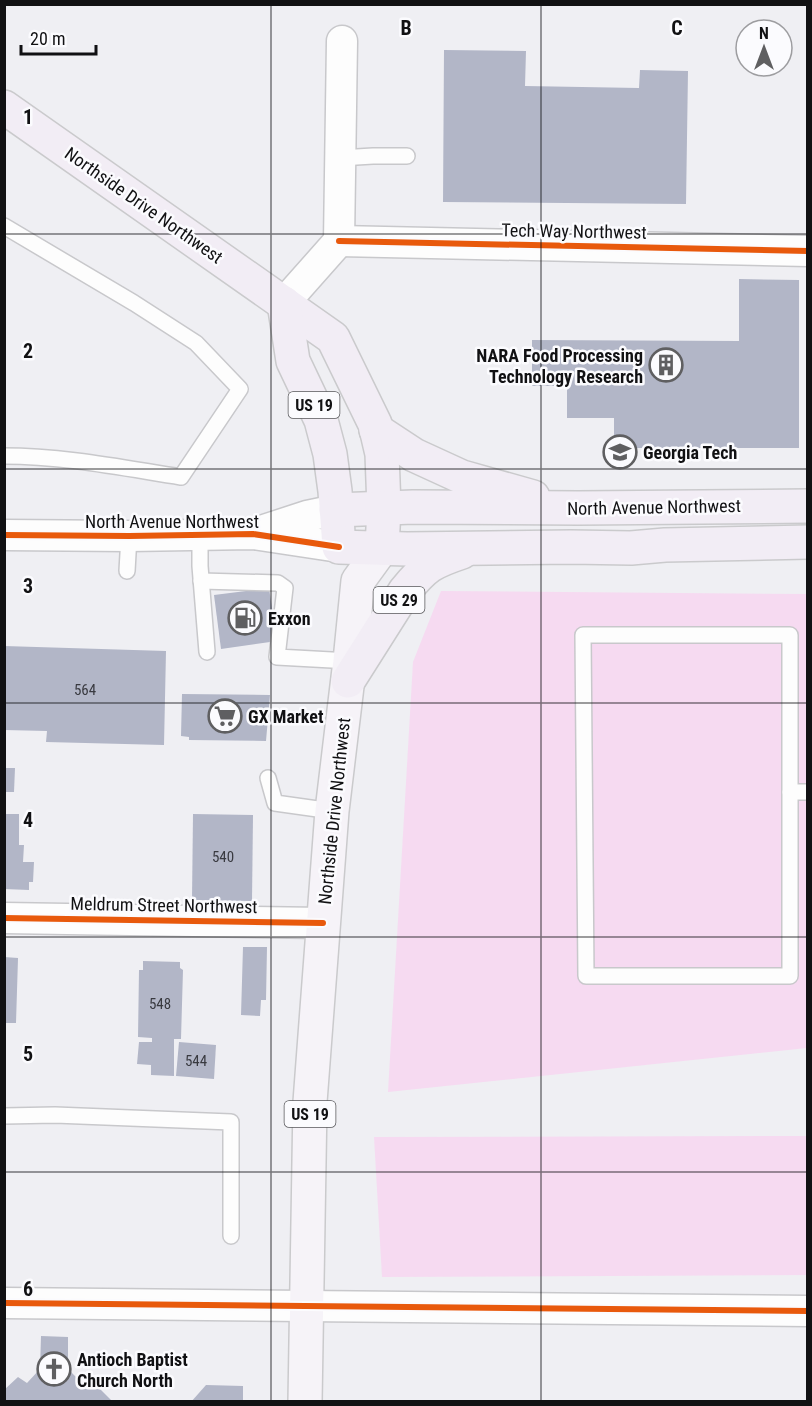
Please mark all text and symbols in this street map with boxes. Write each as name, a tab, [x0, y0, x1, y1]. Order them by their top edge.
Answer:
text: B	[400, 16, 412, 40]
text: C	[671, 16, 683, 40]
scale bar	[21, 18, 96, 56]
north arrow	[734, 18, 794, 78]
text: N	[759, 24, 769, 43]
text: 20 m	[30, 28, 65, 49]
text: 1	[23, 105, 33, 129]
street label: Northside Drive Northwest	[61, 143, 227, 267]
street label: Tech Way Northwest	[501, 219, 647, 243]
text: 2	[23, 339, 33, 363]
place label: NARA Food Processing Technology Research	[476, 345, 643, 387]
building icon: NARA Food Processing Technology Research	[648, 347, 684, 383]
road number: US 19	[288, 392, 340, 418]
school or university icon: Georgia Tech	[602, 434, 638, 470]
place label: Georgia Tech	[643, 442, 737, 463]
street label: North Avenue Northwest	[567, 495, 741, 519]
street label: North Avenue Northwest	[85, 511, 259, 532]
text: 3	[23, 574, 33, 598]
road number: US 29	[374, 587, 424, 613]
fuel station icon: Exxon	[227, 600, 263, 636]
place label: Exxon	[268, 608, 311, 629]
house number: 564	[74, 681, 96, 699]
supermarket icon: GX Market	[207, 698, 243, 734]
place label: GX Market	[248, 706, 324, 727]
street label: Northside Drive Northwest	[314, 717, 354, 905]
text: 4	[23, 808, 33, 832]
house number: 540	[212, 848, 234, 866]
street label: Meldrum Street Northwest	[70, 893, 258, 917]
house number: 548	[149, 995, 171, 1013]
text: 5	[23, 1042, 33, 1066]
house number: 544	[185, 1052, 207, 1070]
road number: US 19	[284, 1101, 336, 1127]
text: 6	[23, 1277, 33, 1301]
place label: Antioch Baptist Church North	[77, 1349, 188, 1391]
church icon: Antioch Baptist Church North	[36, 1351, 72, 1387]

